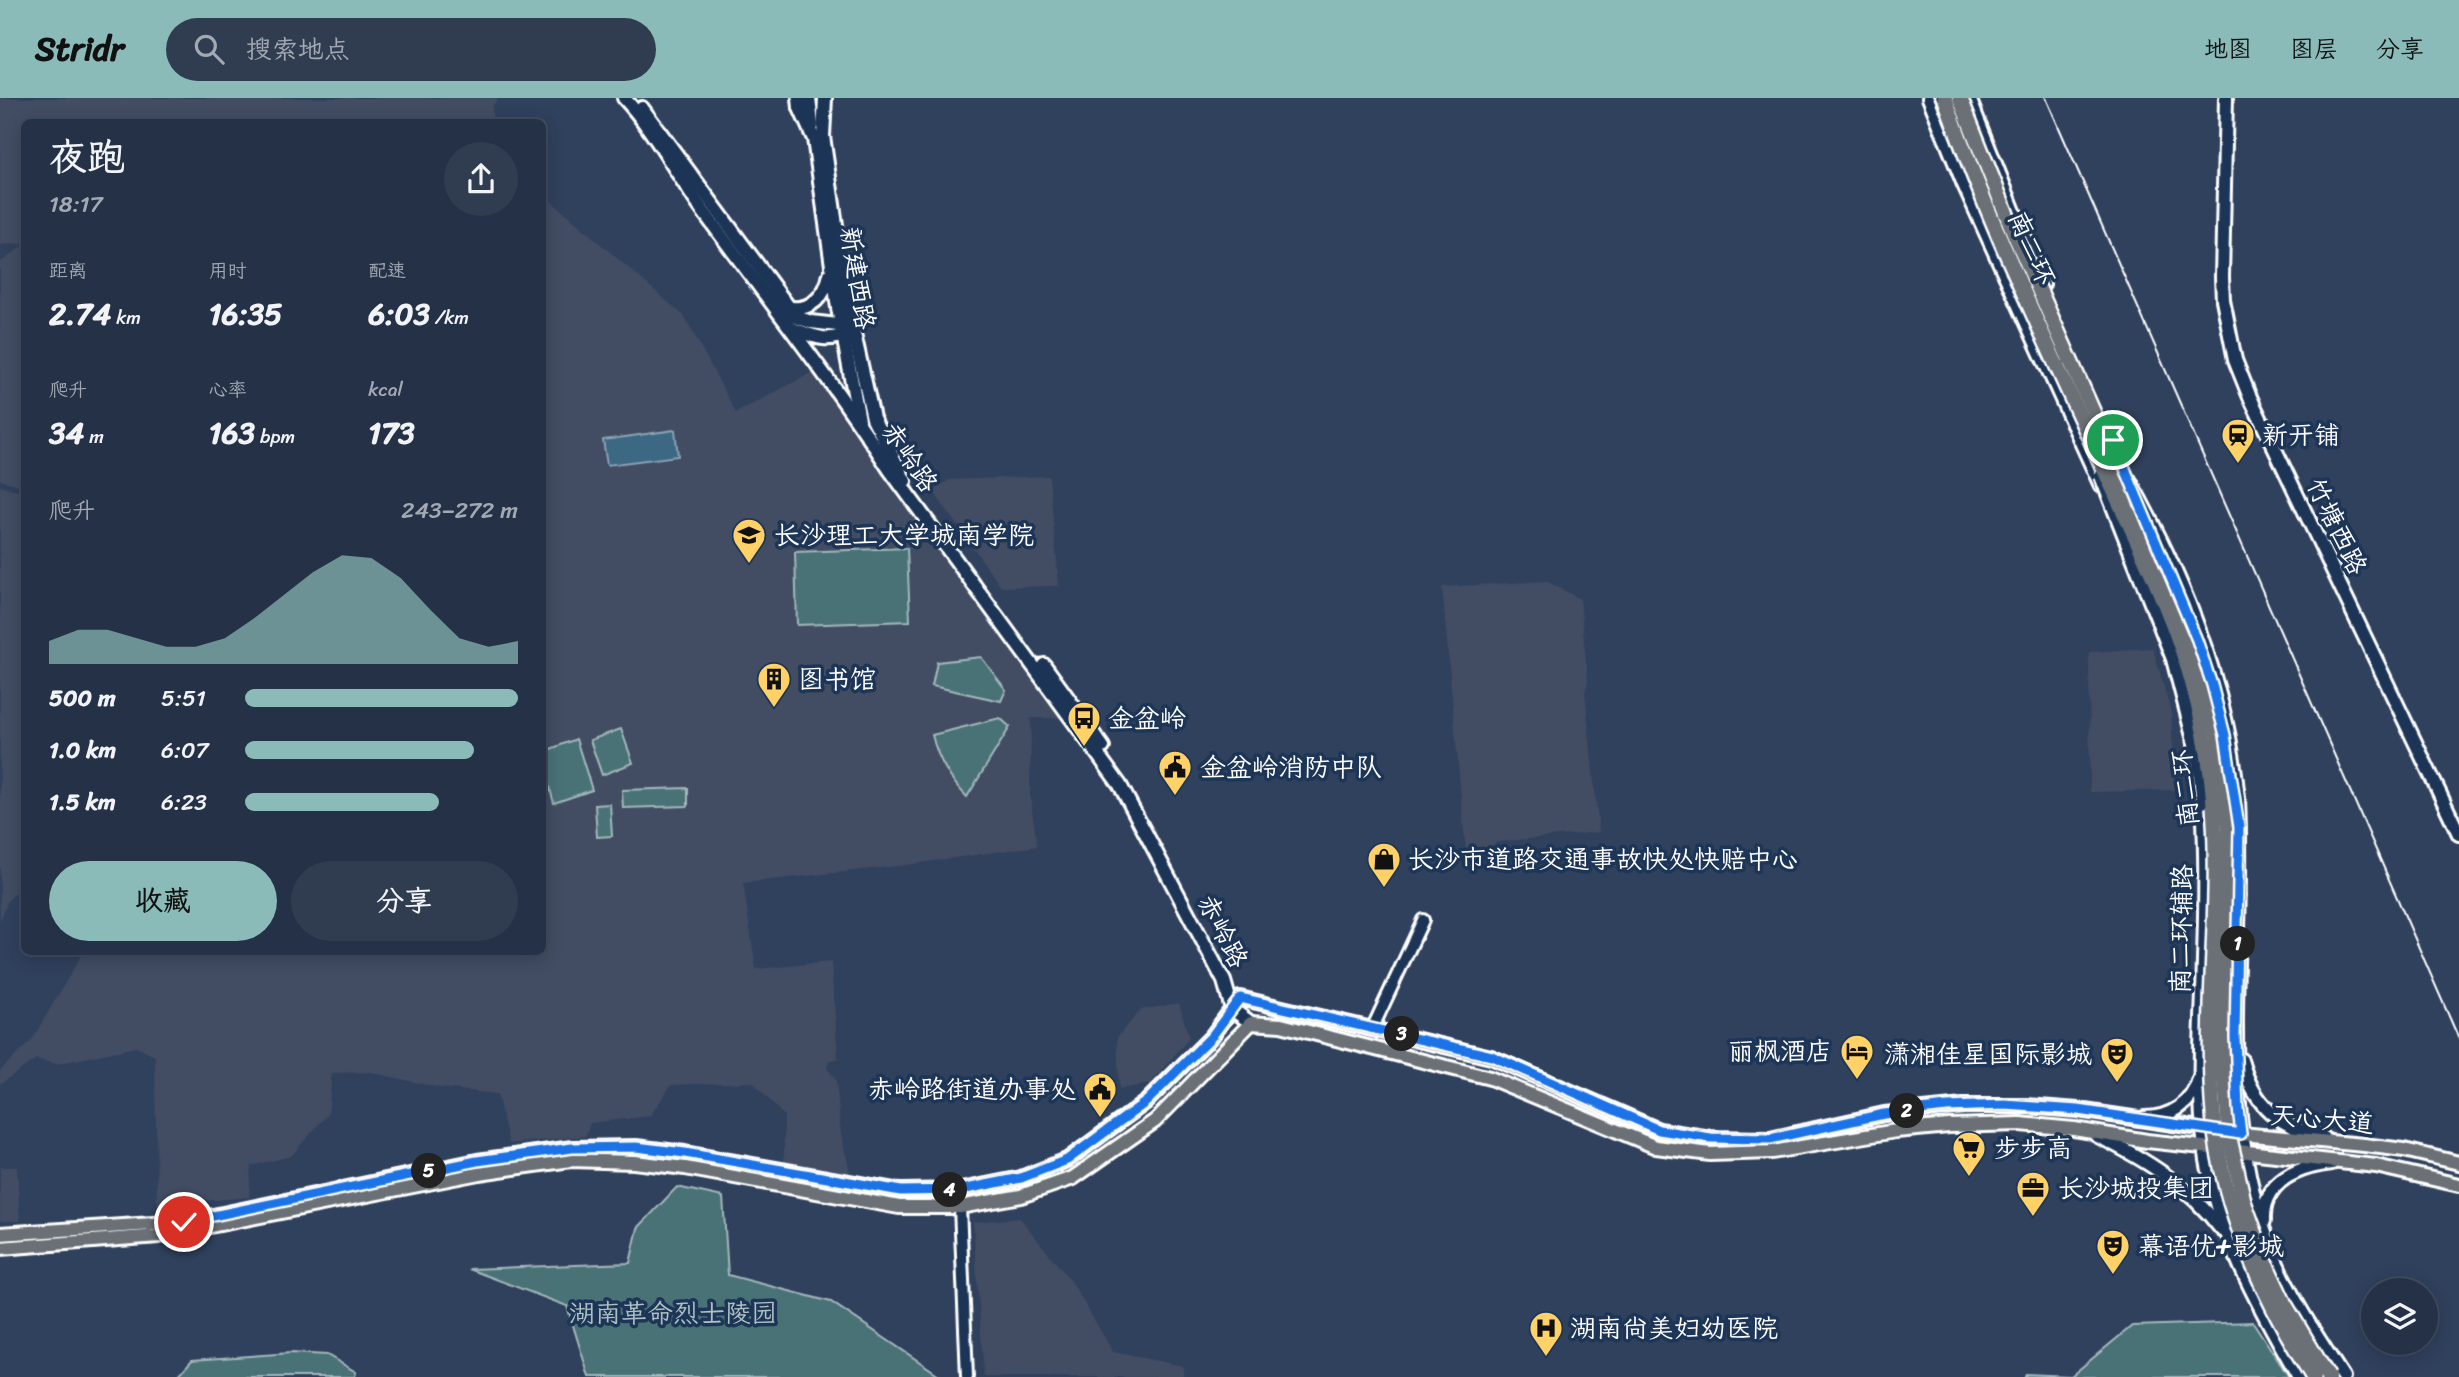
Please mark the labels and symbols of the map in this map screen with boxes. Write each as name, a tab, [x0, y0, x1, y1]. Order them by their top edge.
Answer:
street label: 南二环	[1995, 203, 2069, 293]
street label: 新建西路	[827, 223, 889, 333]
pin	[2083, 410, 2143, 470]
street label: 赤岭路	[869, 412, 951, 502]
place label: 新开铺	[2262, 412, 2340, 458]
station icon: 新开铺	[2219, 416, 2257, 465]
street label: 竹塘西路	[2294, 469, 2380, 583]
place label: 长沙理工大学城南学院	[774, 512, 1034, 558]
school or university icon: 长沙理工大学城南学院	[730, 516, 768, 565]
place label: 图书馆	[798, 656, 876, 702]
building icon: 图书馆	[755, 660, 793, 709]
place label: 金盆岭	[1108, 695, 1186, 741]
bus stop icon: 金盆岭	[1065, 699, 1103, 748]
place label: 金盆岭消防中队	[1200, 744, 1382, 790]
street label: 南二环	[2158, 747, 2212, 829]
public building icon: 金盆岭消防中队	[1156, 748, 1194, 797]
place label: 长沙市道路交通事故快处快赔中心	[1408, 836, 1798, 882]
shop icon: 长沙市道路交通事故快处快赔中心	[1365, 840, 1403, 889]
street label: 南二环辅路	[2157, 864, 2205, 994]
street label: 赤岭路	[1185, 886, 1261, 976]
pin: 1	[2220, 926, 2256, 962]
pin: 3	[1384, 1016, 1420, 1052]
place label: 丽枫酒店	[1728, 1028, 1832, 1074]
place label: 潇湘佳星国际影城	[1884, 1031, 2092, 1077]
hotel icon: 丽枫酒店	[1838, 1032, 1876, 1081]
theatre icon: 潇湘佳星国际影城	[2098, 1035, 2136, 1084]
place label: 赤岭路街道办事处	[868, 1066, 1076, 1112]
public building icon: 赤岭路街道办事处	[1081, 1070, 1119, 1119]
street label: 天心大道	[2268, 1092, 2376, 1146]
pin: 2	[1890, 1094, 1924, 1128]
place label: 步步高	[1994, 1125, 2072, 1171]
supermarket icon: 步步高	[1950, 1129, 1988, 1178]
pin: 5	[412, 1154, 446, 1188]
place label: 长沙城投集团	[2058, 1165, 2214, 1211]
office icon: 长沙城投集团	[2014, 1169, 2052, 1218]
pin: 4	[932, 1172, 968, 1208]
pin	[154, 1192, 214, 1252]
place label: 幕语优+影城	[2138, 1223, 2284, 1269]
theatre icon: 幕语优+影城	[2094, 1227, 2132, 1276]
park label: 湖南革命烈士陵园	[569, 1290, 777, 1336]
place label: 湖南尚美妇幼医院	[1570, 1305, 1778, 1351]
hospital icon: 湖南尚美妇幼医院	[1527, 1309, 1565, 1358]

